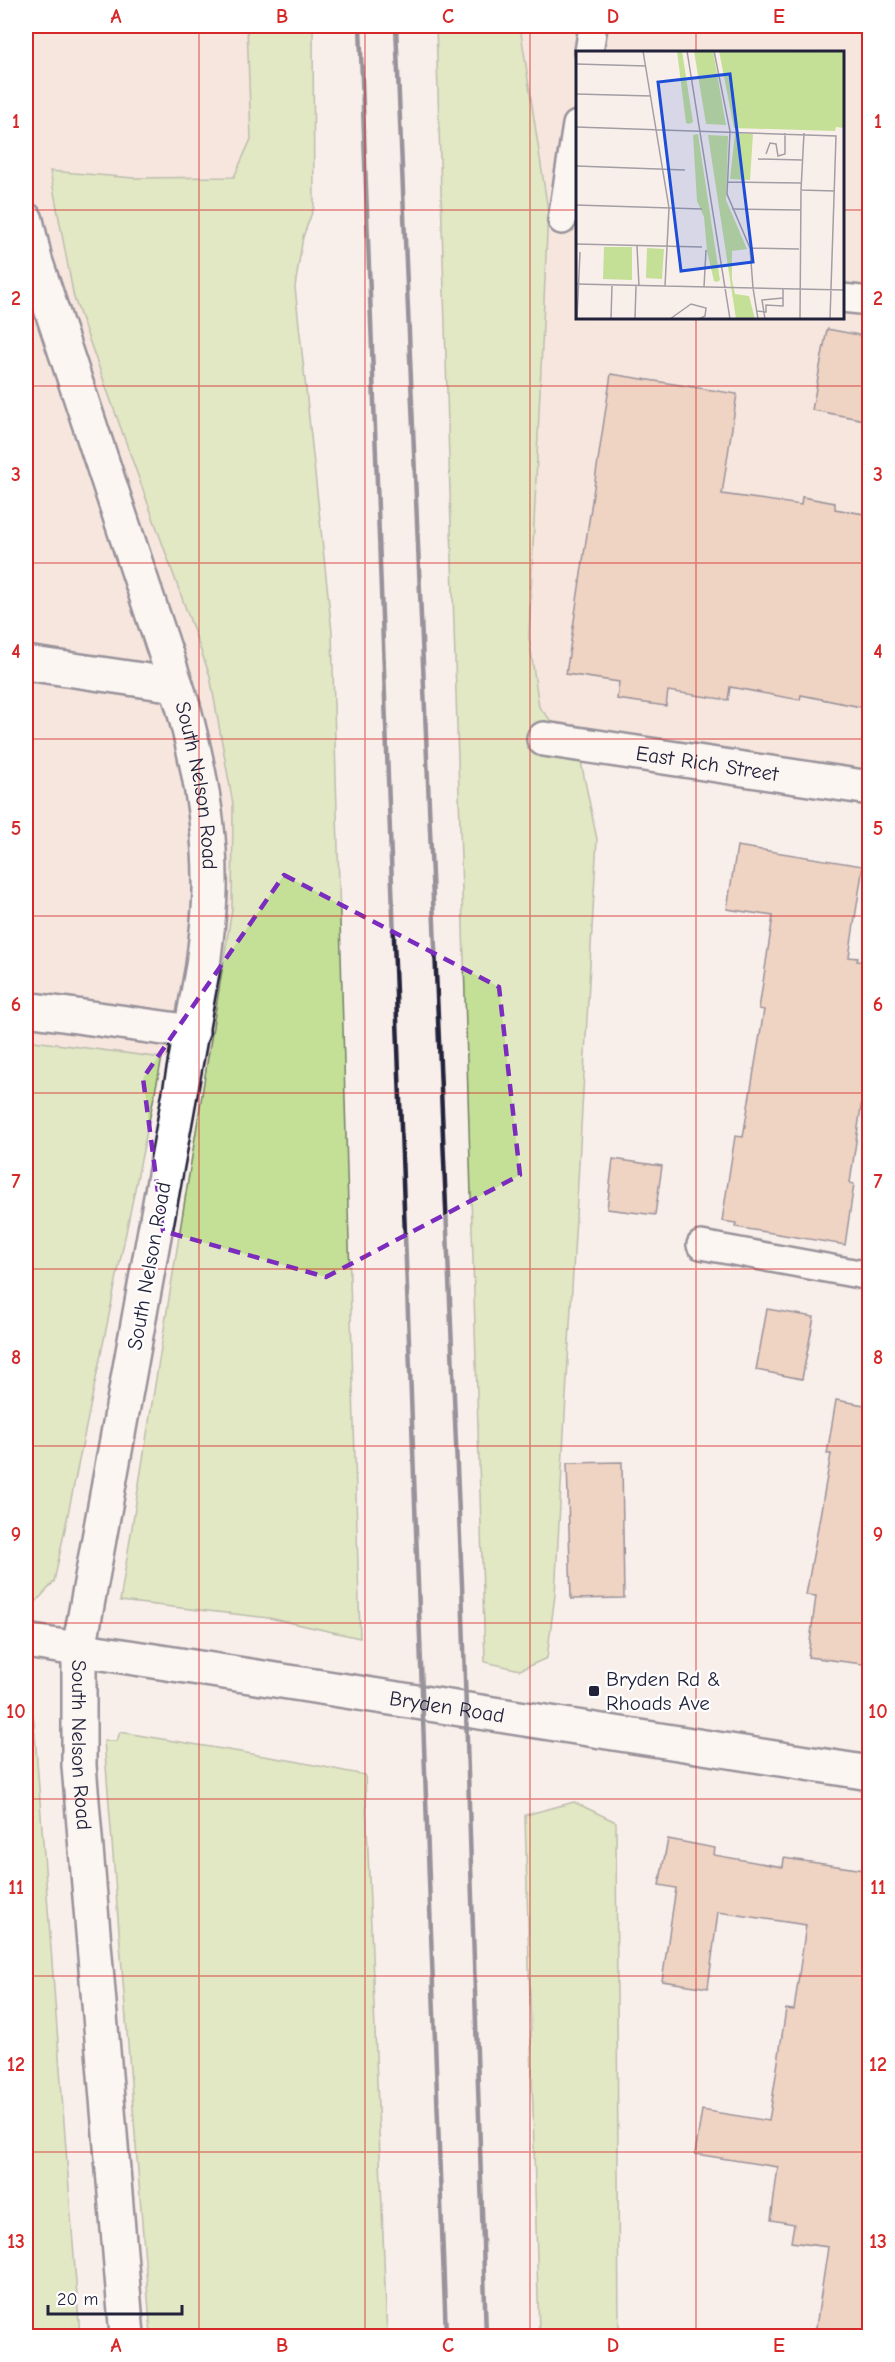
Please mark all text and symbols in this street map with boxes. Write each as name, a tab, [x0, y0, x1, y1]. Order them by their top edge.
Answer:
text: A	[110, 5, 122, 28]
text: B	[276, 5, 288, 28]
text: C	[442, 5, 454, 28]
text: D	[607, 5, 619, 28]
text: E	[773, 5, 785, 28]
inset map	[576, 51, 844, 320]
text: 1	[12, 110, 20, 133]
text: 1	[874, 110, 882, 133]
text: 2	[11, 287, 21, 310]
text: 2	[873, 287, 883, 310]
text: 3	[11, 463, 21, 486]
text: 3	[873, 463, 883, 486]
text: 4	[11, 640, 21, 663]
text: 4	[873, 640, 883, 663]
street label: South Nelson Road	[170, 699, 222, 870]
street label: East Rich Street	[634, 741, 781, 786]
text: 5	[11, 817, 21, 840]
text: 5	[873, 817, 883, 840]
text: 6	[11, 993, 21, 1016]
text: 6	[873, 993, 883, 1016]
text: 7	[12, 1170, 21, 1193]
text: 7	[874, 1170, 883, 1193]
street label: South Nelson Road	[122, 1180, 176, 1352]
text: 8	[11, 1346, 21, 1369]
text: 8	[873, 1346, 883, 1369]
text: 9	[11, 1523, 21, 1546]
text: 9	[873, 1523, 883, 1546]
street label: South Nelson Road	[67, 1660, 96, 1831]
place label: Bryden Rd & Rhoads Ave	[606, 1667, 721, 1715]
marker: Bryden Rd & Rhoads Ave	[587, 1684, 601, 1698]
street label: Bryden Road	[388, 1686, 506, 1728]
text: 10	[6, 1700, 26, 1723]
text: 10	[868, 1700, 888, 1723]
text: 11	[8, 1876, 24, 1899]
text: 11	[870, 1876, 886, 1899]
text: 12	[7, 2053, 25, 2076]
text: 12	[869, 2053, 887, 2076]
text: 13	[7, 2230, 25, 2253]
text: 13	[869, 2230, 887, 2253]
scale bar	[48, 2278, 182, 2316]
text: 20 m	[57, 2289, 98, 2310]
text: A	[110, 2334, 122, 2357]
text: B	[276, 2334, 288, 2357]
text: C	[442, 2334, 454, 2357]
text: D	[607, 2334, 619, 2357]
text: E	[773, 2334, 785, 2357]

